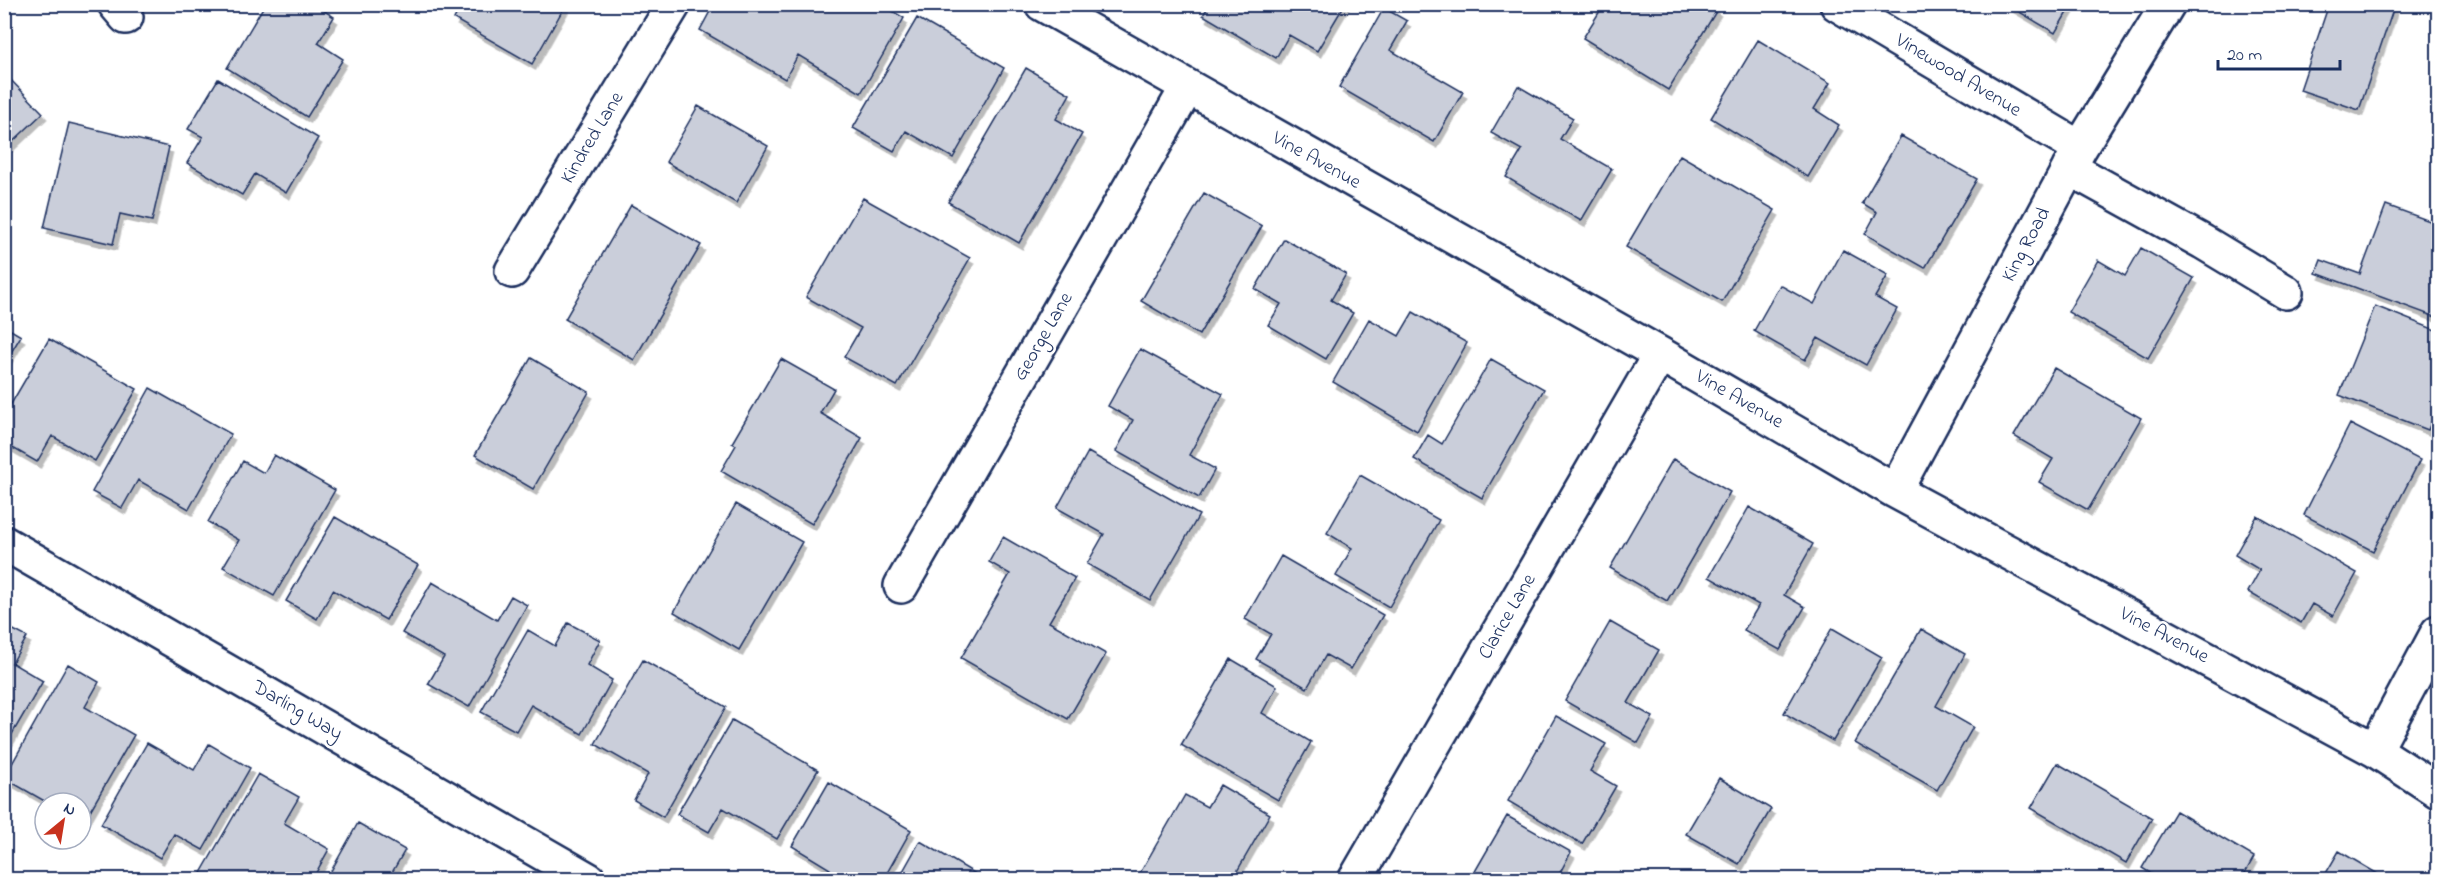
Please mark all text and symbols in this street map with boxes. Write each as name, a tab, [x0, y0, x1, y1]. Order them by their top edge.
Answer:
street label: Vinewood Avenue	[1889, 26, 2027, 125]
scale bar	[2218, 33, 2340, 71]
text: 20 m	[2227, 43, 2262, 69]
street label: Kindred Lane	[554, 86, 632, 190]
street label: Vine Avenue	[1265, 124, 1366, 197]
street label: King Road	[1995, 203, 2060, 288]
street label: George Lane	[1007, 287, 1082, 387]
street label: Vine Avenue	[1689, 363, 1789, 437]
street label: Clarice Lane	[1472, 569, 1544, 665]
street label: Vine Avenue	[2113, 600, 2214, 672]
street label: Darling Way	[245, 673, 348, 749]
north arrow	[33, 791, 93, 851]
text: N	[59, 797, 80, 823]

